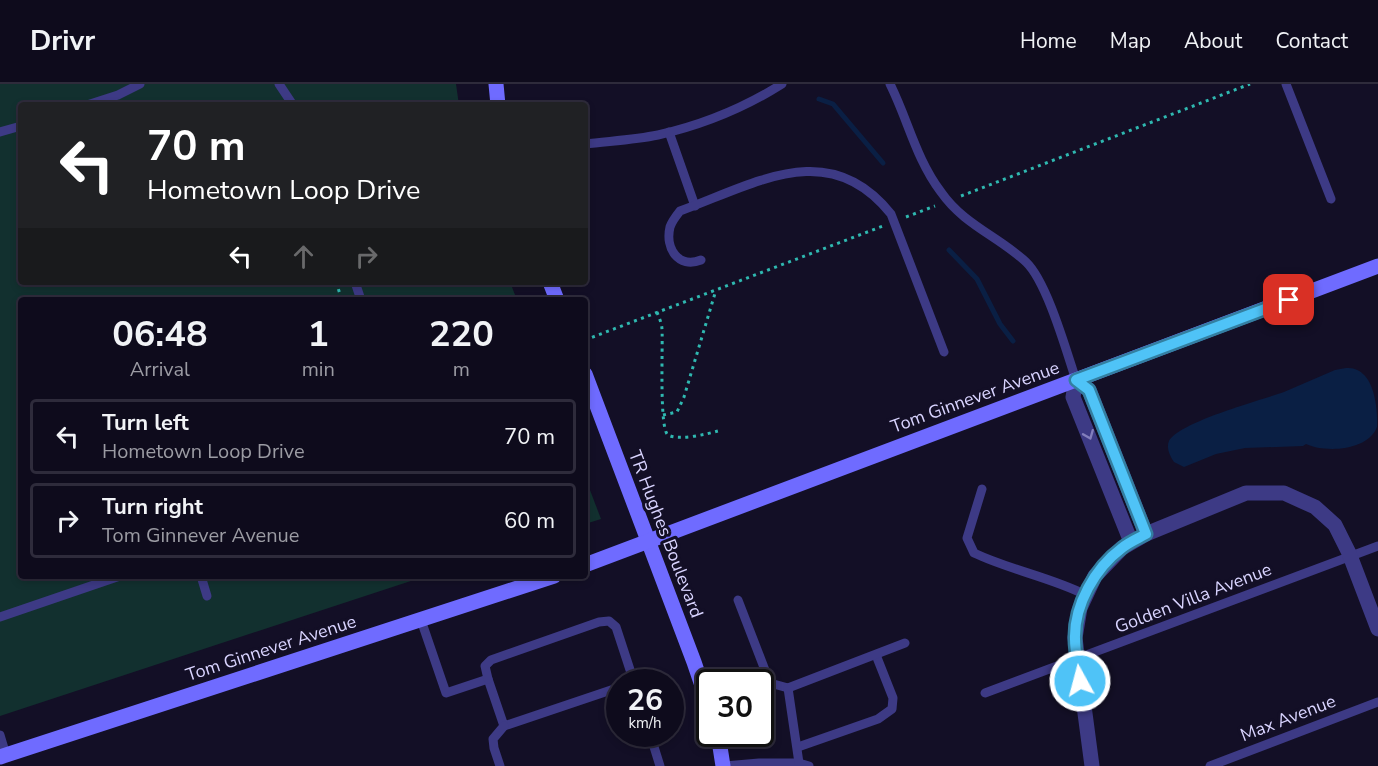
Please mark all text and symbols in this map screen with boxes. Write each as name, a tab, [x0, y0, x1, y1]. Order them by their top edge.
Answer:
text: Drivr	[30, 22, 95, 60]
text: Home	[1020, 27, 1077, 55]
text: Map	[1110, 27, 1151, 55]
text: About	[1184, 27, 1242, 55]
text: Contact	[1275, 27, 1348, 55]
text: 70 m	[147, 118, 246, 175]
icon: left	[48, 126, 126, 204]
text: Hometown Loop Drive	[147, 172, 420, 209]
icon: left	[224, 240, 257, 273]
icon: ahead	[287, 240, 320, 273]
icon: right	[350, 240, 383, 273]
pin	[1263, 274, 1314, 325]
icon: arrive	[1272, 283, 1305, 316]
text: 06:48	[112, 310, 208, 359]
text: 1	[307, 310, 329, 359]
text: 220	[429, 310, 494, 359]
street label: Tom Ginnever Avenue	[887, 355, 1063, 439]
text: Arrival	[130, 356, 190, 383]
text: min	[302, 356, 335, 383]
text: m	[453, 356, 470, 383]
text: Turn left	[102, 408, 189, 438]
icon: left	[51, 420, 84, 453]
text: 70 m	[504, 422, 555, 452]
one-way arrow	[1081, 429, 1094, 440]
text: Hometown Loop Drive	[102, 438, 305, 465]
street label: TR Hughes Boulevard	[623, 447, 709, 621]
text: Turn right	[102, 492, 203, 522]
icon: right	[51, 504, 84, 537]
text: 60 m	[504, 506, 555, 536]
text: Tom Ginnever Avenue	[102, 522, 299, 549]
street label: Golden Villa Avenue	[1111, 557, 1275, 639]
street label: Tom Ginnever Avenue	[183, 609, 359, 687]
position arrow	[1048, 649, 1112, 713]
speed limit sign: 30	[696, 669, 774, 747]
text: 26	[627, 680, 663, 721]
street label: Max Avenue	[1237, 689, 1339, 747]
text: km/h	[628, 713, 662, 733]

